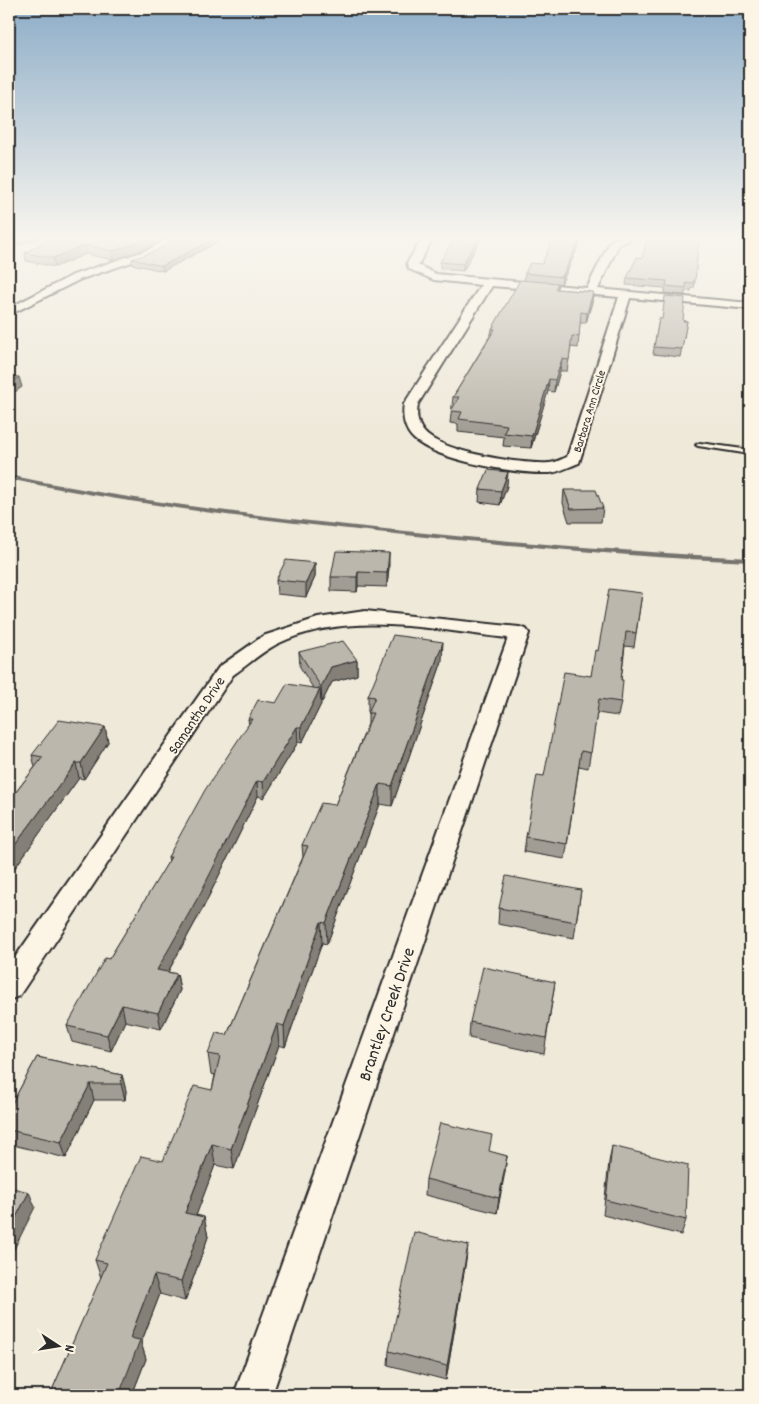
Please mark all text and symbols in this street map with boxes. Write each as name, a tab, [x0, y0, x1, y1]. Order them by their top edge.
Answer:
street label: Barbara Ann Circle	[570, 368, 611, 455]
street label: Samantha Drive	[163, 672, 232, 759]
street label: Brantley Creek Drive	[354, 945, 423, 1085]
north arrow	[32, 1322, 82, 1372]
text: N	[58, 1343, 79, 1354]

